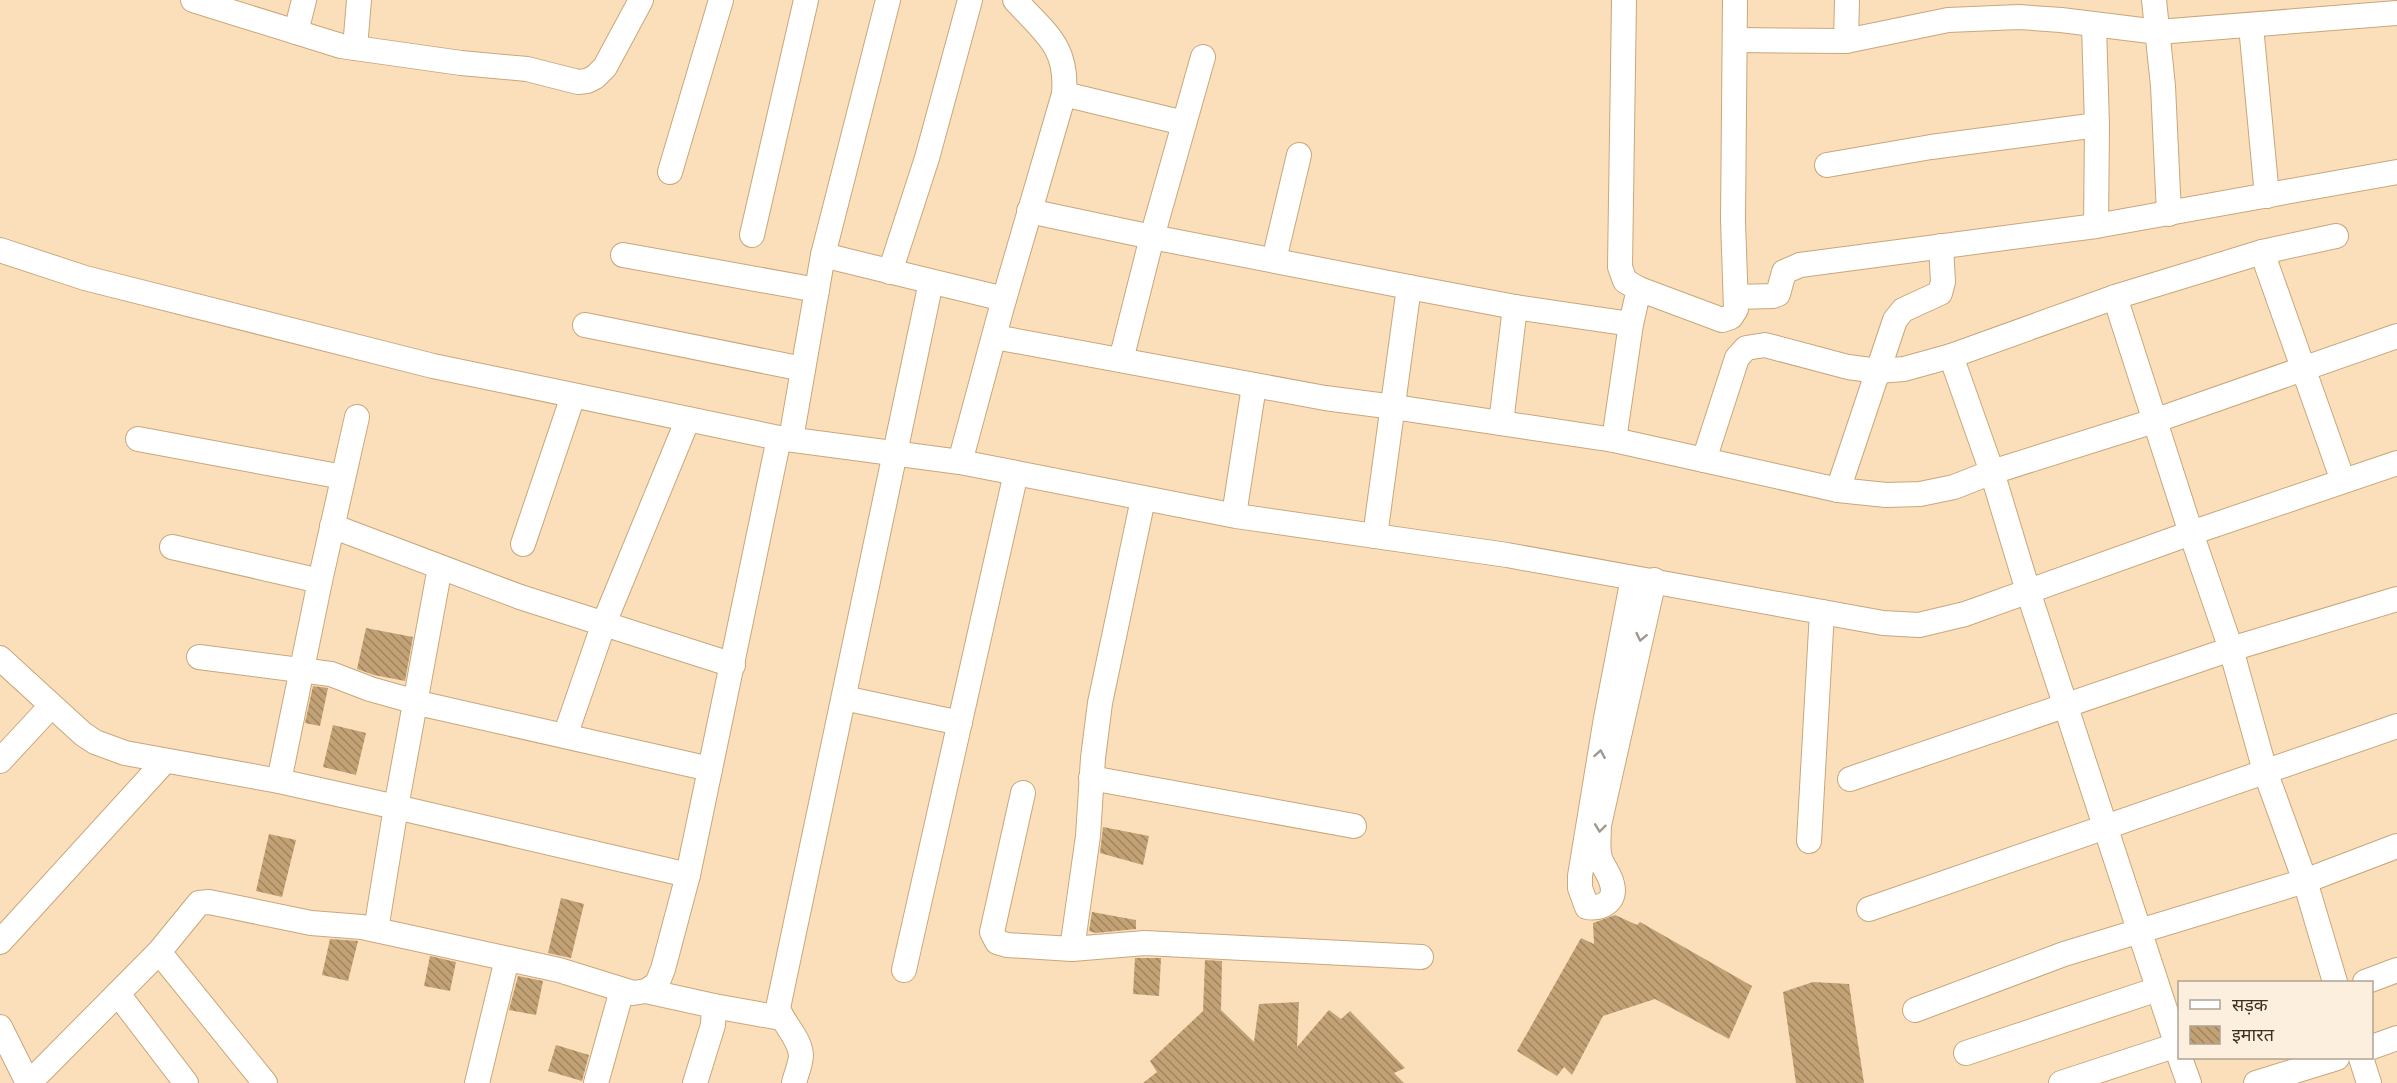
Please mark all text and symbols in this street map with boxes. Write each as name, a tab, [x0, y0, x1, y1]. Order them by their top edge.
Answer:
one-way arrow	[1635, 632, 1648, 642]
one-way arrow	[1593, 750, 1605, 759]
one-way arrow	[1594, 823, 1606, 832]
legend	[2178, 981, 2373, 1059]
text: सड़क	[2232, 994, 2269, 1015]
text: इमारत	[2232, 1024, 2275, 1045]

